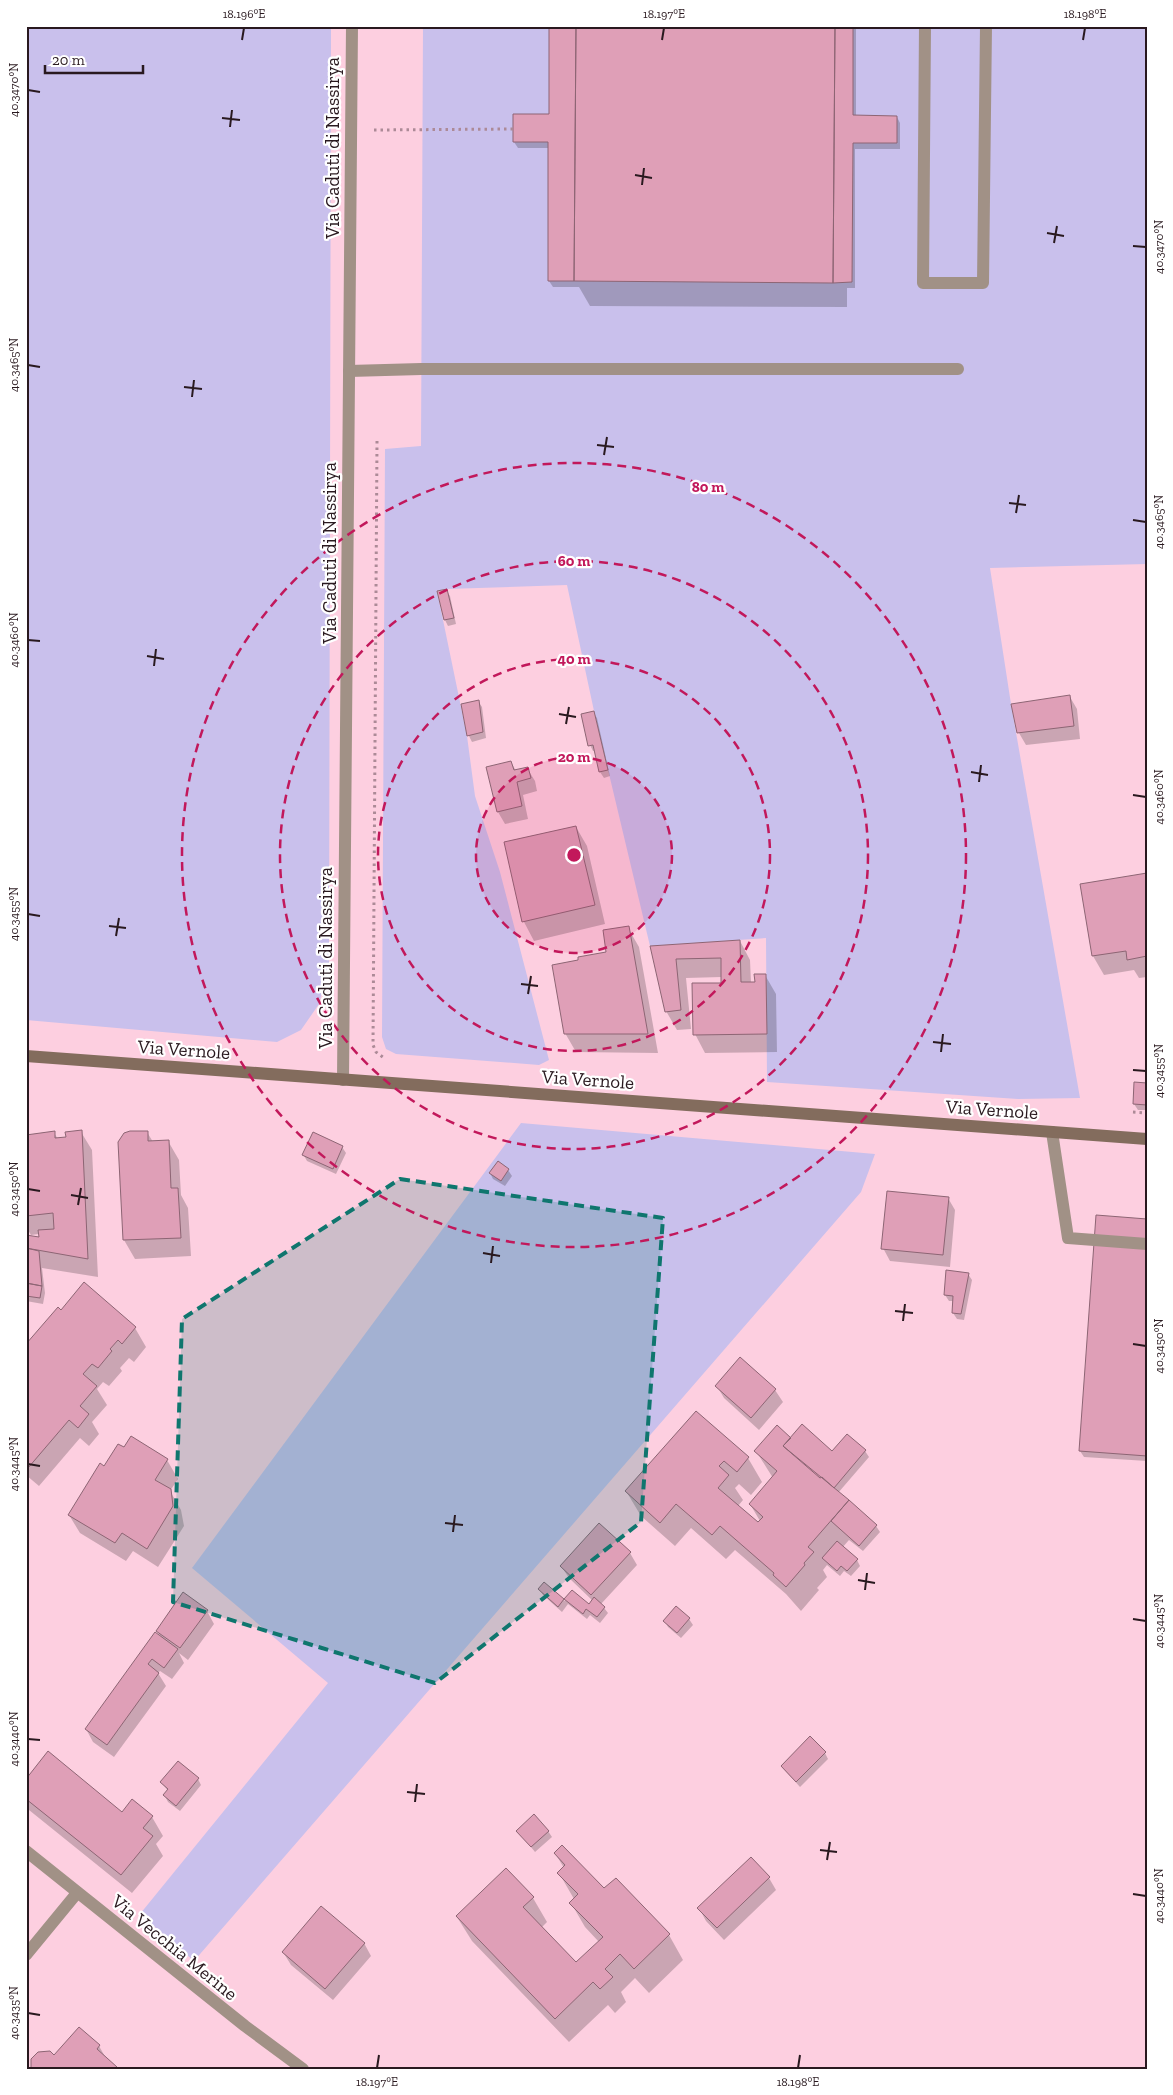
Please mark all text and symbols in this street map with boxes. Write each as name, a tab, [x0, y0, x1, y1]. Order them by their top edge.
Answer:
text: 18.196°E	[223, 7, 265, 21]
text: 18.197°E	[643, 7, 685, 21]
text: 18.198°E	[1064, 7, 1106, 21]
scale bar	[45, 42, 142, 74]
text: 20 m	[52, 51, 85, 69]
street label: Via Caduti di Nassirya	[321, 57, 344, 240]
text: 40.3470°N	[7, 63, 21, 117]
text: 40.3470°N	[1152, 220, 1166, 274]
text: 40.3465°N	[7, 338, 21, 392]
street label: Via Caduti di Nassirya	[318, 462, 341, 645]
text: 80 m	[692, 478, 724, 496]
text: 40.3465°N	[1152, 495, 1166, 549]
text: 60 m	[558, 552, 590, 570]
text: 40.3460°N	[7, 612, 21, 667]
text: 40 m	[557, 650, 591, 668]
text: 20 m	[558, 748, 590, 766]
text: 40.3460°N	[1152, 769, 1166, 824]
centre of rings	[565, 846, 583, 864]
street label: Via Caduti di Nassirya	[314, 867, 337, 1050]
text: 40.3455°N	[7, 887, 21, 941]
street label: Via Vernole	[136, 1035, 231, 1064]
text: 40.3455°N	[1152, 1044, 1166, 1098]
street label: Via Vernole	[540, 1065, 635, 1094]
street label: Via Vernole	[944, 1095, 1039, 1124]
text: 40.3450°N	[7, 1161, 21, 1216]
text: 40.3450°N	[1152, 1318, 1166, 1373]
text: 40.3445°N	[7, 1437, 21, 1491]
text: 40.3445°N	[1152, 1594, 1166, 1648]
text: 40.3440°N	[7, 1711, 21, 1767]
text: 40.3440°N	[1152, 1868, 1166, 1924]
street label: Via Vecchia Merine	[106, 1889, 242, 2005]
text: 40.3435°N	[7, 1986, 21, 2040]
text: 18.197°E	[356, 2075, 398, 2089]
text: 18.198°E	[777, 2075, 819, 2089]

